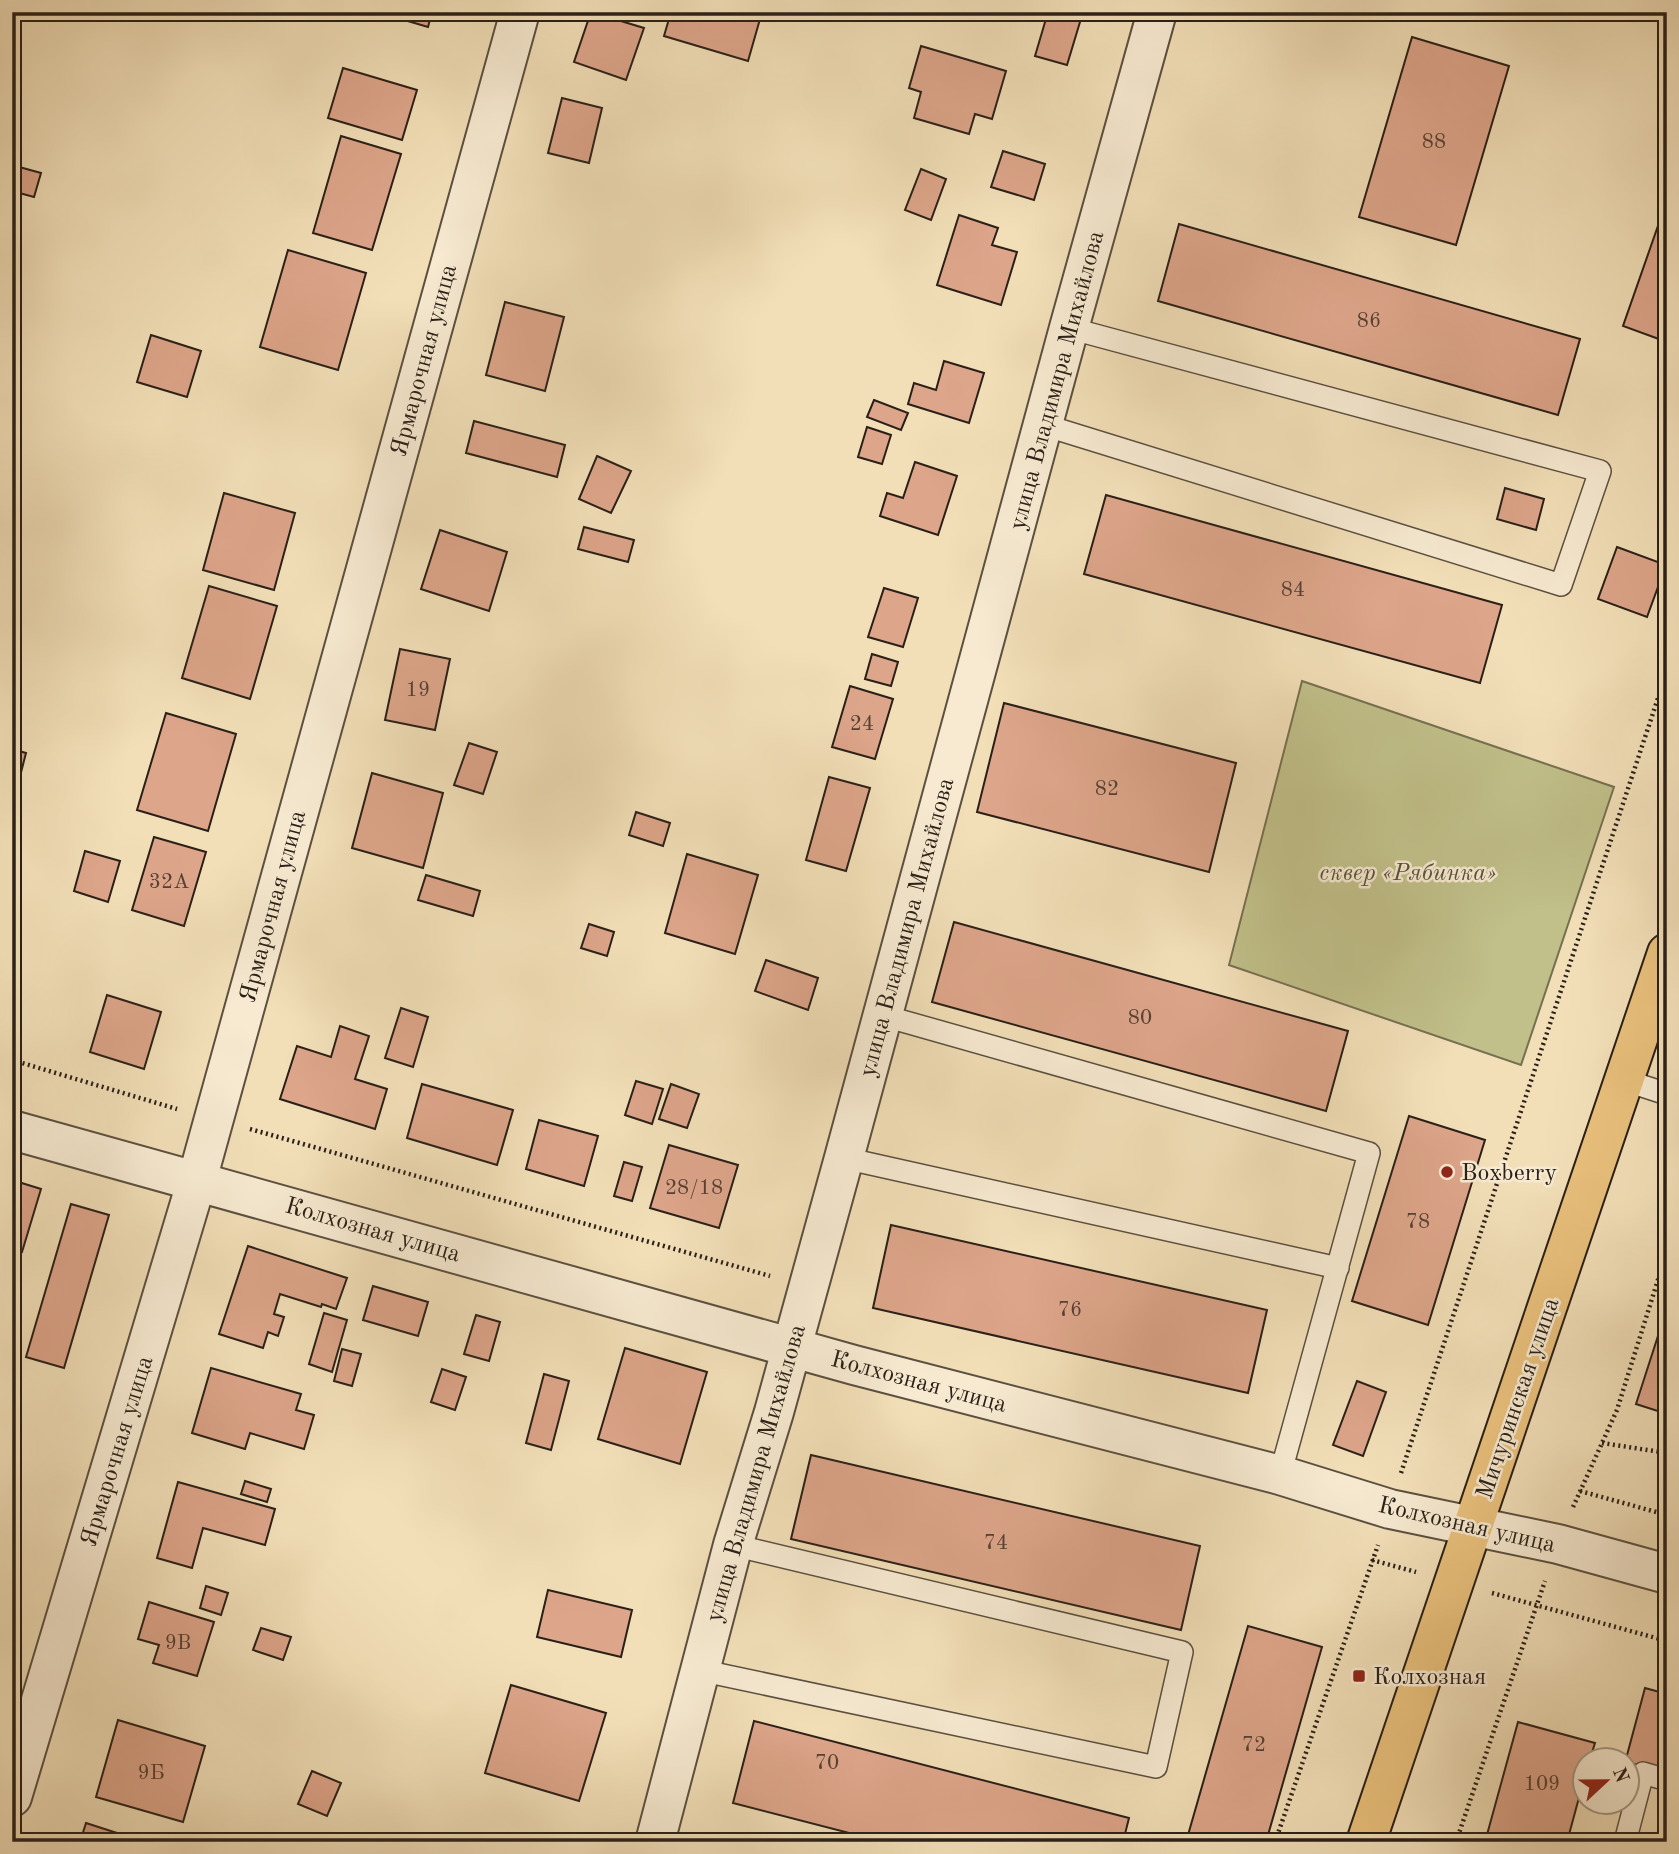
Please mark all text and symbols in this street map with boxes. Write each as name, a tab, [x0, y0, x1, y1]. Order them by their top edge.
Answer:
house number: 88	[1422, 132, 1446, 153]
street label: улица Владимира Михайлова	[1006, 228, 1110, 533]
street label: Ярмарочная улица	[388, 262, 462, 459]
house number: 86	[1357, 311, 1381, 332]
house number: 84	[1281, 580, 1305, 601]
house number: 19	[406, 680, 430, 701]
house number: 24	[850, 714, 874, 735]
street label: улица Владимира Михайлова	[856, 775, 960, 1080]
house number: 82	[1095, 779, 1119, 800]
street label: Ярмарочная улица	[237, 808, 311, 1005]
park label: сквер «Рябинка»	[1319, 862, 1497, 886]
house number: 32А	[149, 872, 189, 893]
house number: 80	[1128, 1008, 1152, 1029]
place label: Boxberry	[1461, 1162, 1557, 1186]
marker: Boxberry	[1439, 1164, 1455, 1180]
house number: 28/18	[665, 1178, 723, 1199]
street label: Колхозная улица	[282, 1194, 463, 1267]
house number: 78	[1406, 1212, 1430, 1233]
street label: Мичуринская улица	[1473, 1295, 1565, 1502]
house number: 76	[1058, 1300, 1082, 1321]
street label: улица Владимира Михайлова	[703, 1322, 811, 1625]
street label: Колхозная улица	[828, 1348, 1009, 1418]
street label: Ярмарочная улица	[77, 1353, 158, 1550]
street label: Колхозная улица	[1376, 1494, 1558, 1558]
house number: 74	[984, 1533, 1008, 1554]
house number: 9В	[165, 1633, 191, 1654]
place label: Колхозная	[1373, 1666, 1486, 1690]
marker: Колхозная	[1351, 1668, 1367, 1684]
house number: 72	[1242, 1735, 1266, 1756]
north arrow	[1570, 1745, 1640, 1815]
house number: 70	[815, 1753, 839, 1774]
house number: 9Б	[137, 1763, 165, 1784]
text: N	[1608, 1765, 1631, 1786]
house number: 109	[1524, 1774, 1560, 1795]

